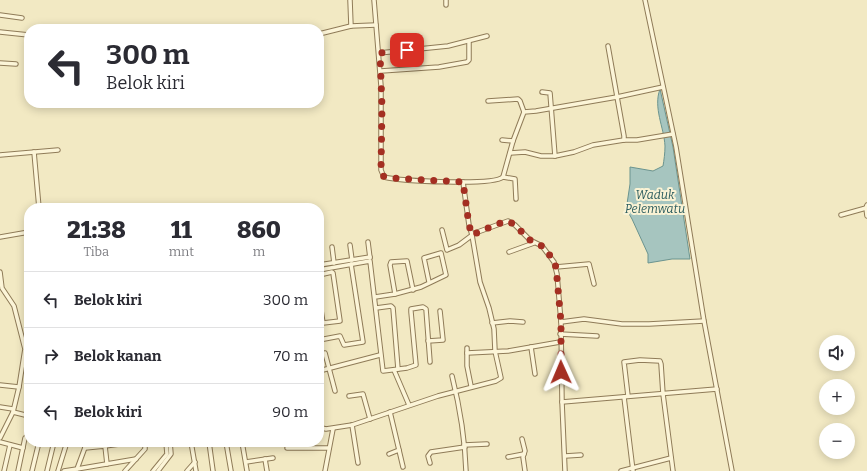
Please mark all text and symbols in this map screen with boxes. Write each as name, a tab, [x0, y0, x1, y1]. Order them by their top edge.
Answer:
pin	[390, 33, 424, 67]
text: 300 m	[106, 38, 189, 71]
icon: arrive	[396, 39, 418, 61]
icon: left	[40, 40, 92, 92]
text: Belok kiri	[106, 72, 185, 94]
water label: Waduk Pelemwatu	[625, 188, 685, 216]
text: 21:38	[67, 216, 126, 244]
text: 11	[171, 216, 192, 244]
text: 860	[237, 216, 281, 244]
text: Tiba	[83, 244, 109, 259]
text: mnt	[169, 244, 194, 259]
text: m	[253, 244, 265, 259]
icon: left	[40, 289, 62, 311]
text: Belok kiri	[74, 291, 142, 309]
text: 300 m	[263, 291, 308, 309]
map controls	[819, 335, 855, 459]
button: sound	[819, 335, 855, 371]
icon: right	[40, 345, 62, 367]
text: Belok kanan	[74, 347, 162, 365]
text: 70 m	[274, 347, 308, 365]
position arrow	[540, 351, 582, 393]
button: +	[819, 379, 855, 415]
icon: left	[40, 401, 62, 423]
text: Belok kiri	[74, 403, 142, 421]
text: 90 m	[272, 403, 308, 421]
button: −	[819, 423, 855, 459]

